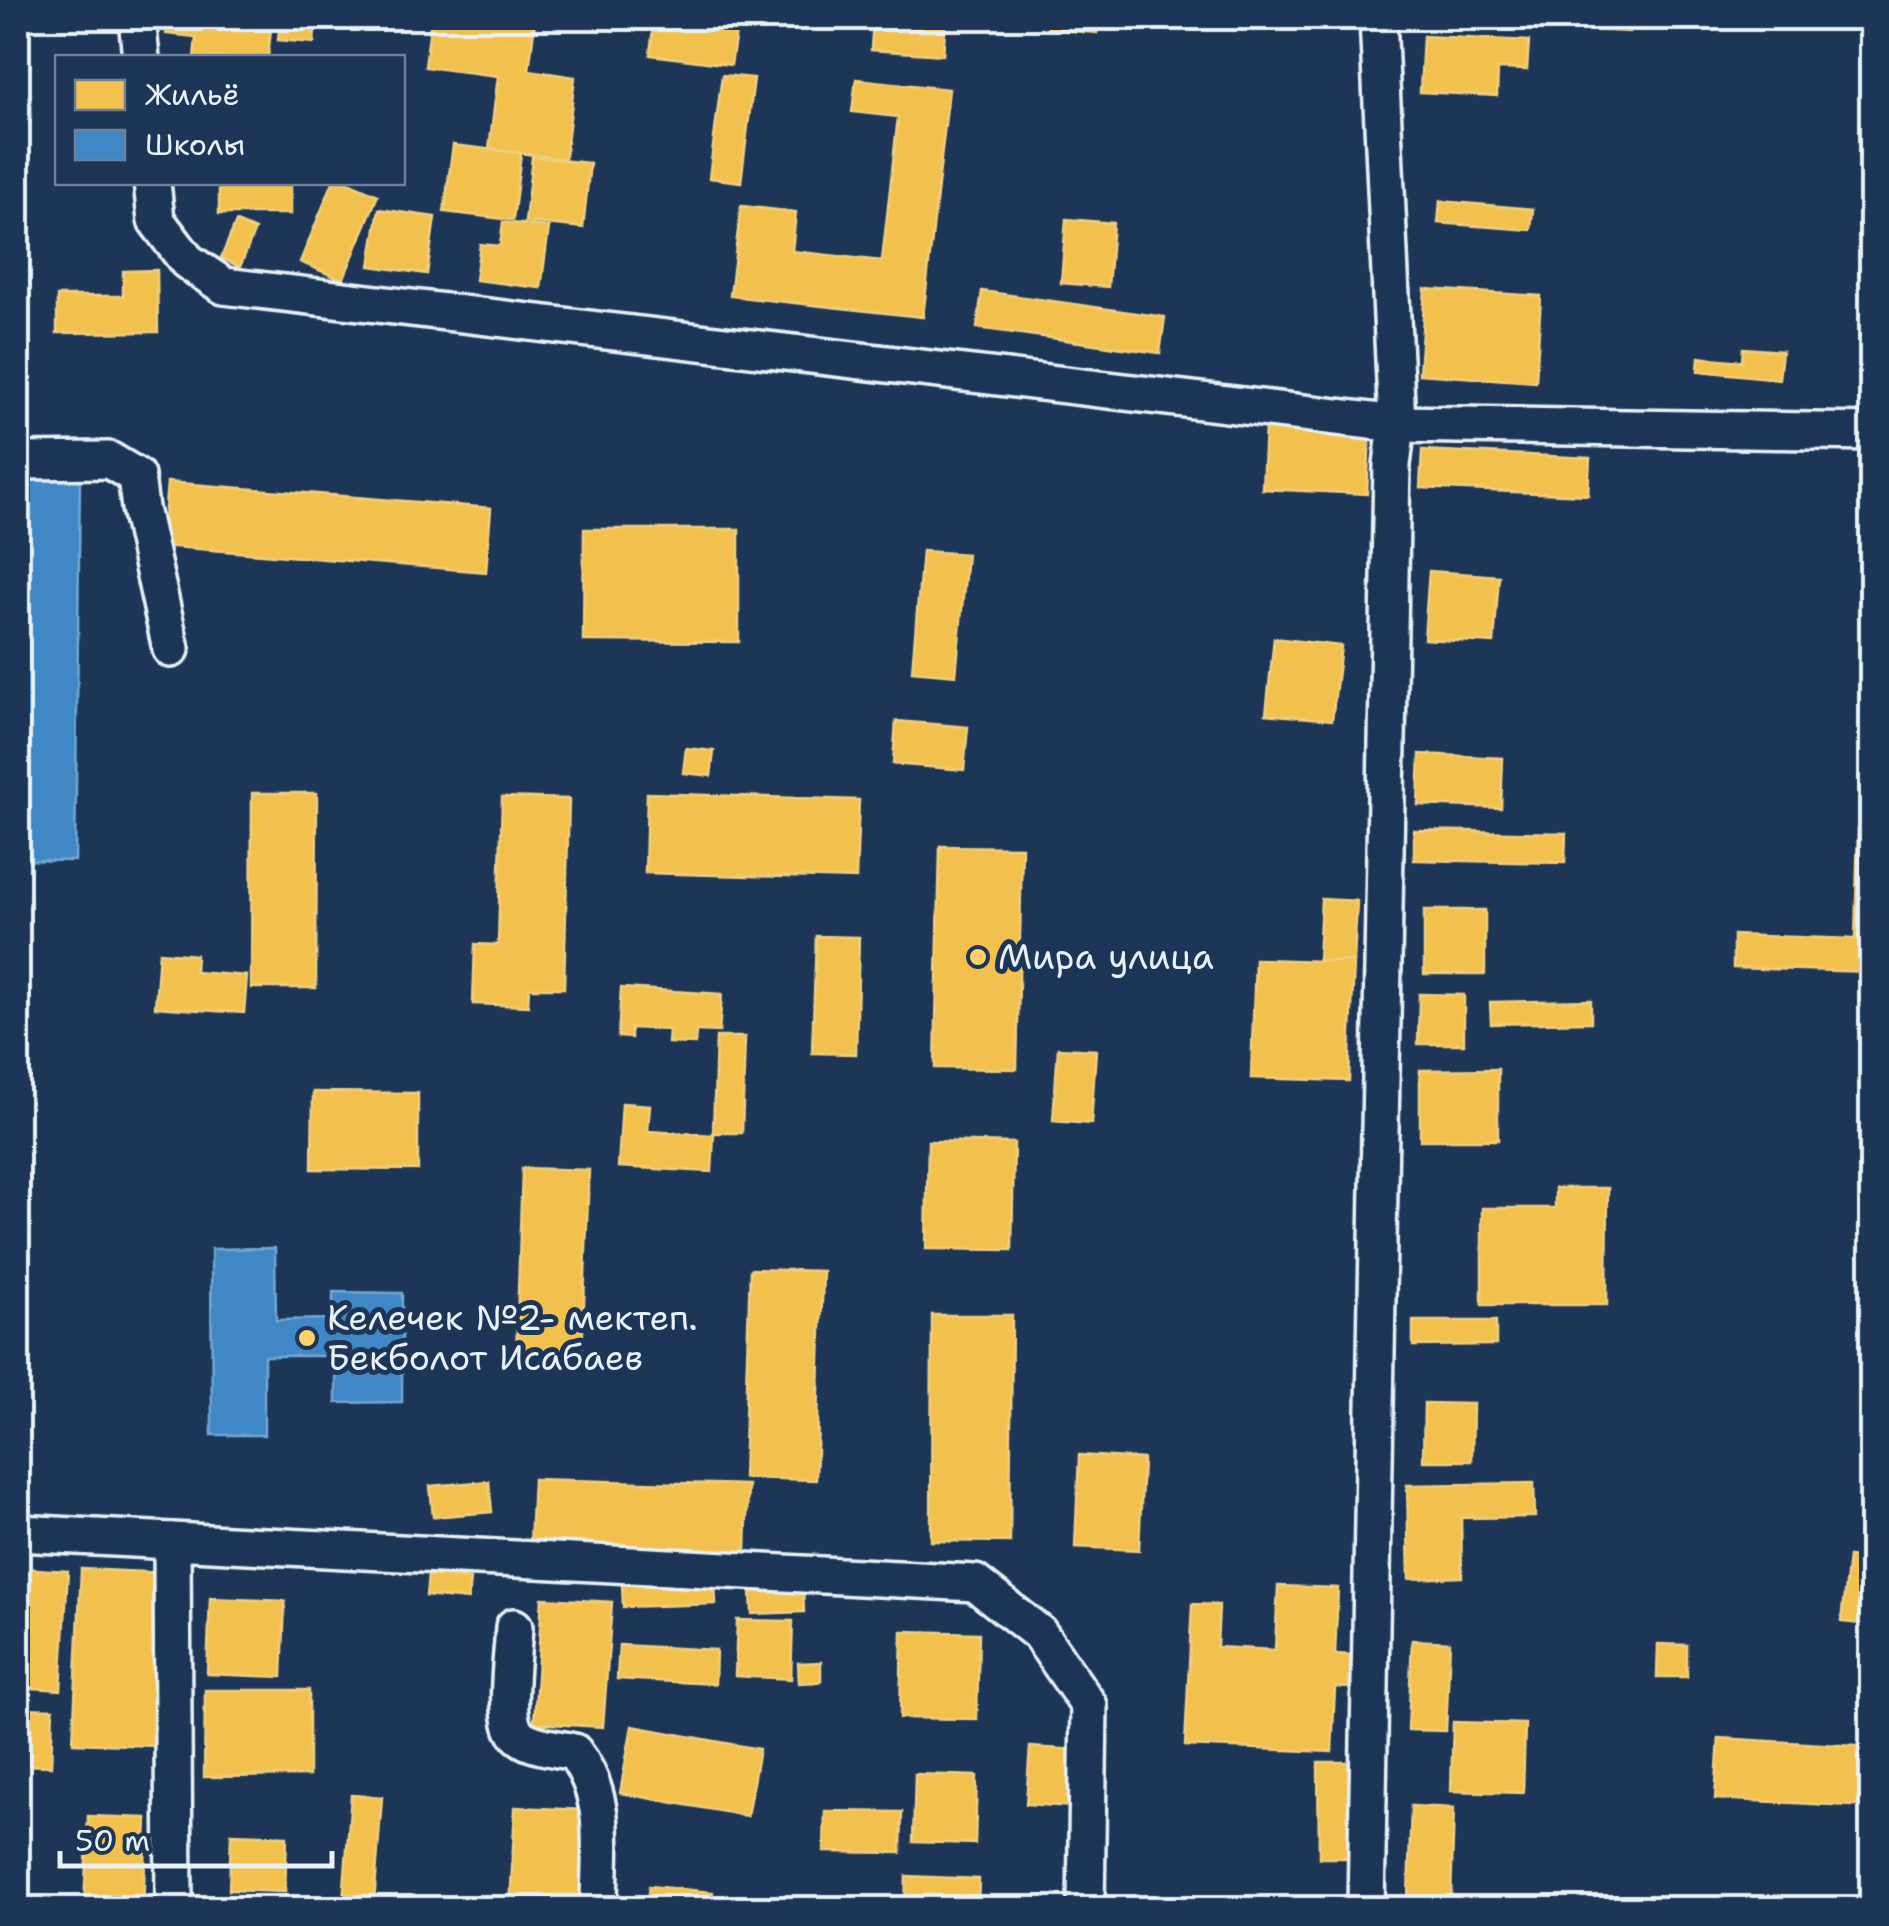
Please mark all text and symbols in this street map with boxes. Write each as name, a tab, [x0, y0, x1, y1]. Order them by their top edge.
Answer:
legend	[55, 55, 405, 185]
text: Жильё	[145, 74, 239, 115]
text: Школы	[145, 124, 245, 165]
place label: Мира улица	[998, 933, 1214, 980]
marker: Мира улица	[967, 946, 989, 968]
place label: Келечек №2- мектеп. Бекболот Исабаев	[327, 1294, 697, 1381]
marker: Келечек №2- мектеп. Бекболот Исабаев	[296, 1327, 318, 1349]
scale bar	[60, 1806, 332, 1868]
text: 50 m	[75, 1820, 150, 1861]

